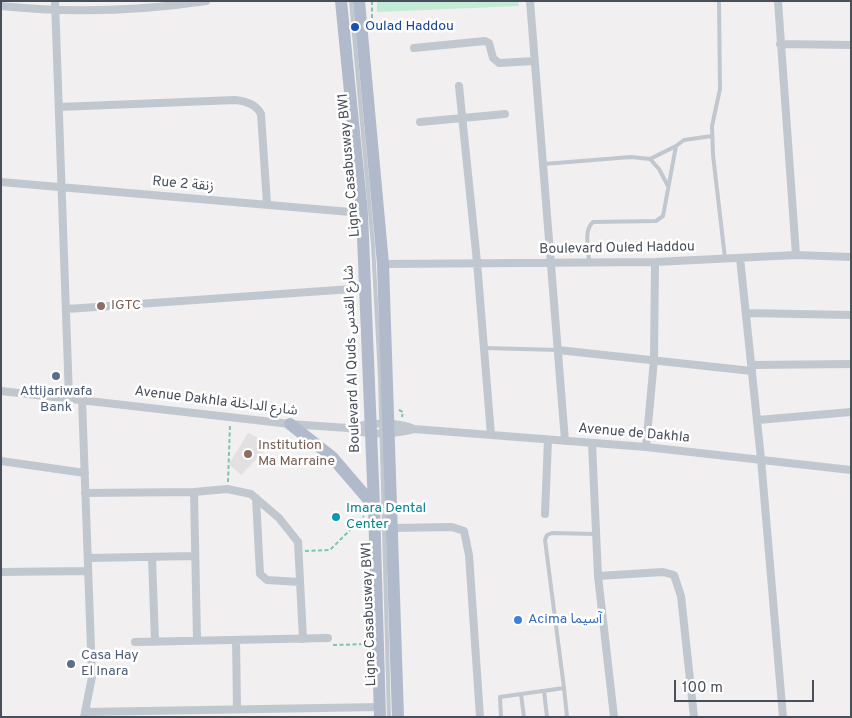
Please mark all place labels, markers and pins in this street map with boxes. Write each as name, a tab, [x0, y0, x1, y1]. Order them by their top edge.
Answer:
place label: Oulad Haddou	[365, 19, 454, 35]
marker: Oulad Haddou	[349, 21, 361, 33]
place label: IGTC	[111, 298, 141, 314]
marker: IGTC	[95, 300, 107, 312]
marker: Attijariwafa Bank	[50, 370, 62, 382]
place label: Attijariwafa Bank	[20, 384, 92, 417]
place label: Institution Ma Marraine	[258, 438, 335, 471]
marker: Institution Ma Marraine	[242, 448, 254, 460]
place label: Imara Dental Center	[346, 501, 426, 534]
marker: Imara Dental Center	[330, 511, 342, 523]
place label: Acima آسيما	[528, 612, 602, 628]
marker: Acima آسيما	[512, 614, 524, 626]
place label: Casa Hay El Inara	[81, 648, 139, 680]
marker: Casa Hay El Inara	[65, 658, 77, 670]

